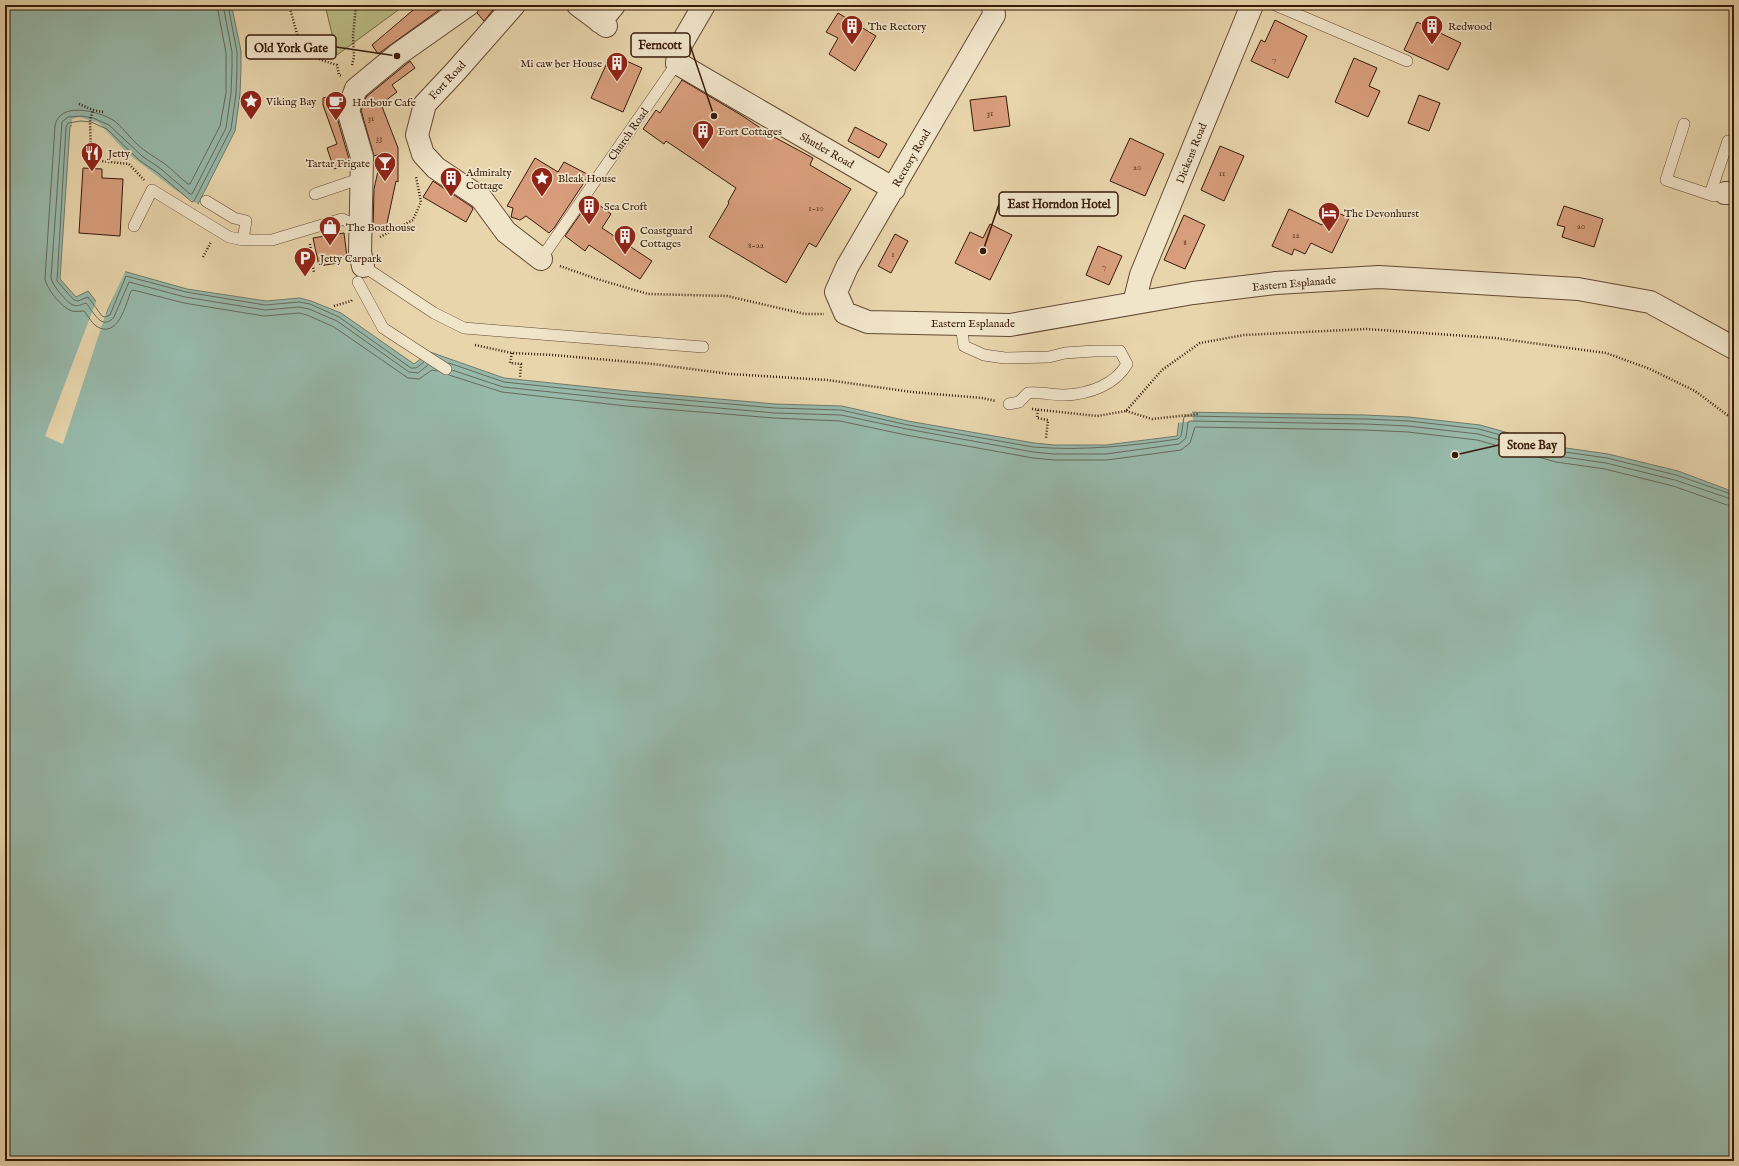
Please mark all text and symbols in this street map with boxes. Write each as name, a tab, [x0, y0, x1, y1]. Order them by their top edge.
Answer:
building icon: The Rectory	[839, 13, 865, 46]
building icon: Redwood	[1419, 13, 1445, 46]
place label: The Rectory	[868, 20, 927, 34]
place label: Redwood	[1448, 20, 1492, 34]
callout: Ferncott	[631, 33, 690, 57]
callout: Old York Gate	[246, 35, 336, 59]
text: Ferncott	[638, 38, 683, 53]
text: Old York Gate	[254, 41, 328, 56]
building icon: Mi caw ber House	[604, 50, 630, 83]
house number: 7	[1272, 54, 1276, 65]
place label: Mi caw ber House	[520, 57, 602, 71]
street label: Fort Road	[426, 58, 469, 103]
place icon: Viking Bay	[238, 88, 264, 121]
cafe icon: Harbour Cafe	[323, 89, 349, 122]
place label: Viking Bay	[265, 95, 317, 109]
place label: Harbour Cafe	[352, 96, 416, 110]
street label: Church Road	[606, 105, 652, 164]
house number: 31	[987, 108, 993, 119]
house number: 31	[368, 113, 374, 124]
building icon: Fort Cottages	[690, 118, 716, 151]
street label: Dickens Road	[1173, 121, 1211, 186]
place label: Fort Cottages	[718, 125, 782, 139]
street label: Rectory Road	[890, 127, 934, 190]
street label: Shutler Road	[797, 130, 856, 172]
house number: 33	[376, 133, 382, 144]
restaurant icon: Jetty	[79, 140, 105, 173]
place label: Jetty	[106, 147, 131, 161]
bar icon: Tartar Frigate	[372, 150, 398, 183]
place label: Tartar Frigate	[306, 157, 370, 171]
house number: 20	[1133, 162, 1141, 173]
building icon: Admiralty Cottage	[438, 165, 464, 198]
place icon: Bleak House	[529, 165, 555, 198]
place label: Admiralty Cottage	[465, 166, 512, 193]
house number: 11	[1219, 168, 1225, 179]
place label: Bleak House	[558, 172, 616, 186]
callout: East Horndon Hotel	[999, 192, 1118, 216]
building icon: Sea Croft	[576, 193, 602, 226]
text: East Horndon Hotel	[1007, 197, 1111, 212]
place label: Sea Croft	[604, 200, 648, 214]
hotel icon: The Devonhurst	[1316, 200, 1342, 233]
house number: 1-10	[808, 203, 824, 214]
place label: The Devonhurst	[1344, 207, 1419, 221]
shop icon: The Boathouse	[317, 214, 343, 247]
place label: The Boathouse	[346, 221, 415, 235]
house number: 20	[1577, 221, 1585, 232]
building icon: Coastguard Cottages	[612, 223, 638, 256]
place label: Coastguard Cottages	[640, 224, 693, 251]
house number: 12	[1292, 230, 1300, 241]
house number: 8	[1183, 237, 1187, 248]
house number: 8-22	[748, 240, 764, 251]
parking icon: Jetty Carpark	[292, 245, 318, 278]
house number: 1	[891, 249, 895, 260]
place label: Jetty Carpark	[318, 252, 382, 266]
house number: 7	[1102, 261, 1106, 272]
street label: Eastern Esplanade	[1252, 273, 1337, 295]
street label: Eastern Esplanade	[931, 317, 1015, 331]
callout: Stone Bay	[1499, 433, 1565, 457]
text: Stone Bay	[1507, 438, 1558, 454]

